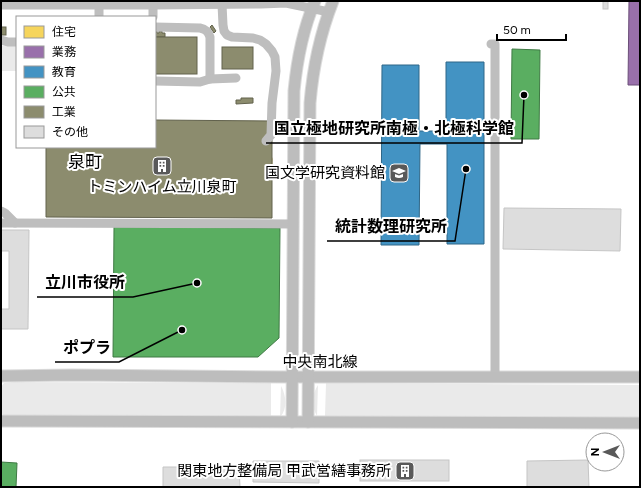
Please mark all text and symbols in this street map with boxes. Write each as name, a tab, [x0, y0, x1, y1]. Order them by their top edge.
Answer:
legend	[16, 16, 156, 148]
scale bar	[497, 16, 566, 42]
text: 50 m	[503, 23, 531, 37]
text: 住宅	[52, 25, 76, 39]
text: 業務	[52, 45, 76, 59]
text: 教育	[52, 65, 76, 79]
text: 公共	[52, 85, 76, 99]
text: 工業	[52, 105, 76, 119]
callout: 国立極地研究所南極・北極科学館	[266, 115, 522, 143]
text: 国立極地研究所南極・北極科学館	[274, 119, 514, 138]
text: その他	[52, 125, 88, 139]
district label: 泉町	[68, 152, 102, 172]
building icon: トミンハイム立川泉町	[151, 155, 173, 177]
school or university icon: 国文学研究資料館	[388, 162, 410, 184]
place label: 国文学研究資料館	[265, 164, 385, 182]
place label: トミンハイム立川泉町	[87, 178, 237, 196]
callout: 統計数理研究所	[327, 213, 455, 241]
text: 統計数理研究所	[335, 217, 447, 236]
callout: 立川市役所	[37, 269, 133, 297]
text: 立川市役所	[45, 273, 125, 292]
callout: ポプラ	[55, 334, 119, 362]
text: ポプラ	[63, 338, 111, 357]
street label: 中央南北線	[282, 353, 358, 371]
north arrow	[585, 432, 625, 472]
text: N	[589, 448, 602, 456]
building icon: 関東地方整備局 甲武営繕事務所	[394, 460, 416, 482]
place label: 関東地方整備局 甲武営繕事務所	[177, 462, 391, 480]

